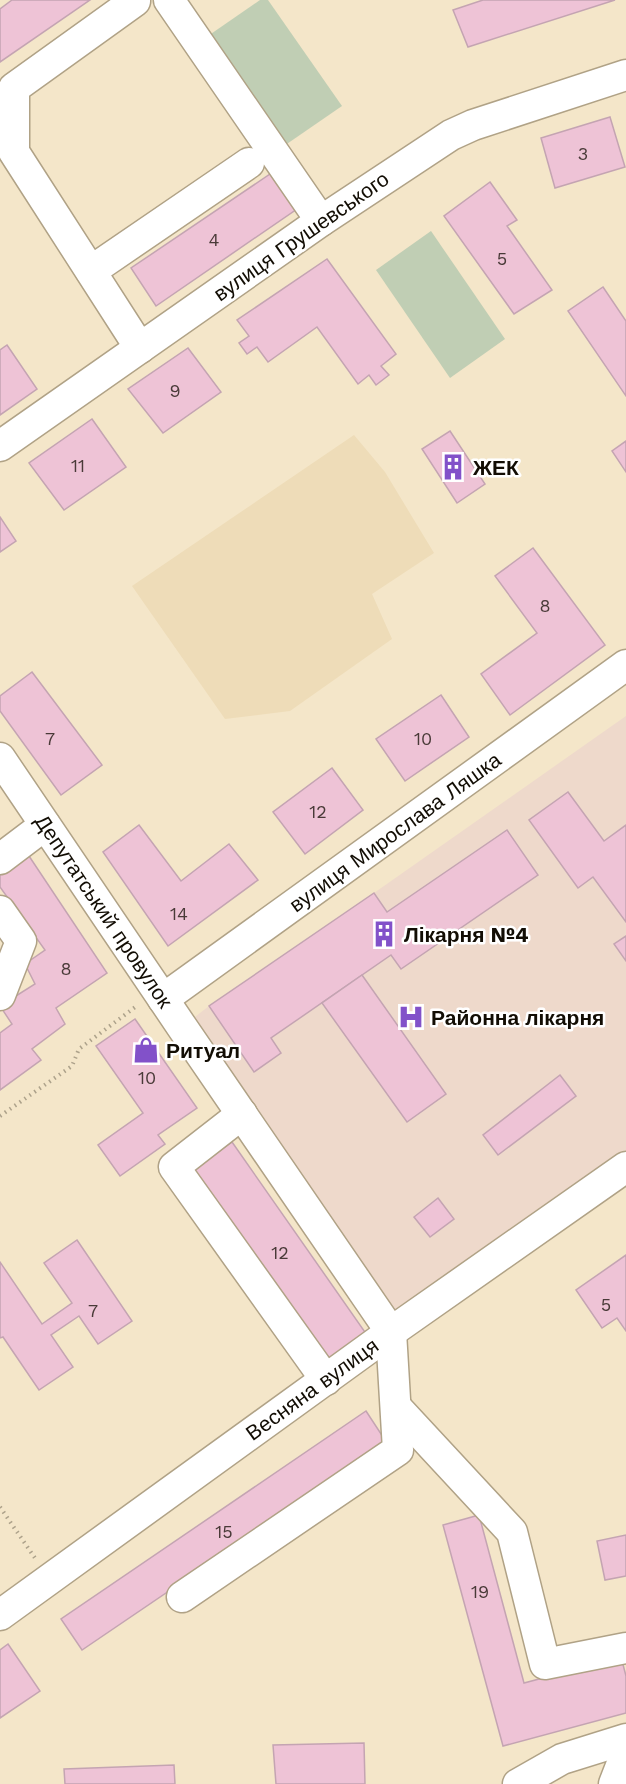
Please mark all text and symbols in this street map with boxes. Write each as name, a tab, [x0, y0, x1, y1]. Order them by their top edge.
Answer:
house number: 3	[578, 143, 588, 164]
street label: вулиця Грушевського	[209, 166, 393, 306]
house number: 4	[209, 229, 220, 250]
house number: 5	[497, 248, 507, 269]
house number: 9	[169, 380, 181, 401]
building icon: ЖЕК	[438, 452, 468, 482]
house number: 11	[71, 455, 85, 476]
place label: ЖЕК	[472, 455, 519, 480]
house number: 8	[539, 595, 551, 616]
house number: 7	[45, 728, 55, 749]
house number: 10	[414, 728, 432, 749]
street label: вулиця Мирослава Ляшка	[284, 747, 506, 917]
house number: 12	[309, 801, 327, 822]
street label: Депутатський провулок	[30, 810, 179, 1013]
house number: 14	[170, 903, 188, 924]
building icon: Лікарня №4	[369, 919, 399, 949]
place label: Лікарня №4	[404, 922, 529, 947]
house number: 8	[60, 958, 72, 979]
hospital icon: Районна лікарня	[396, 1002, 426, 1032]
place label: Районна лікарня	[431, 1005, 604, 1030]
shop icon: Ритуал	[131, 1035, 161, 1065]
place label: Ритуал	[166, 1038, 240, 1063]
house number: 10	[138, 1067, 156, 1088]
house number: 12	[271, 1242, 289, 1263]
house number: 5	[601, 1294, 611, 1315]
house number: 7	[88, 1300, 98, 1321]
street label: Весняна вулиця	[241, 1333, 383, 1445]
house number: 15	[215, 1521, 233, 1542]
house number: 19	[471, 1581, 489, 1602]

